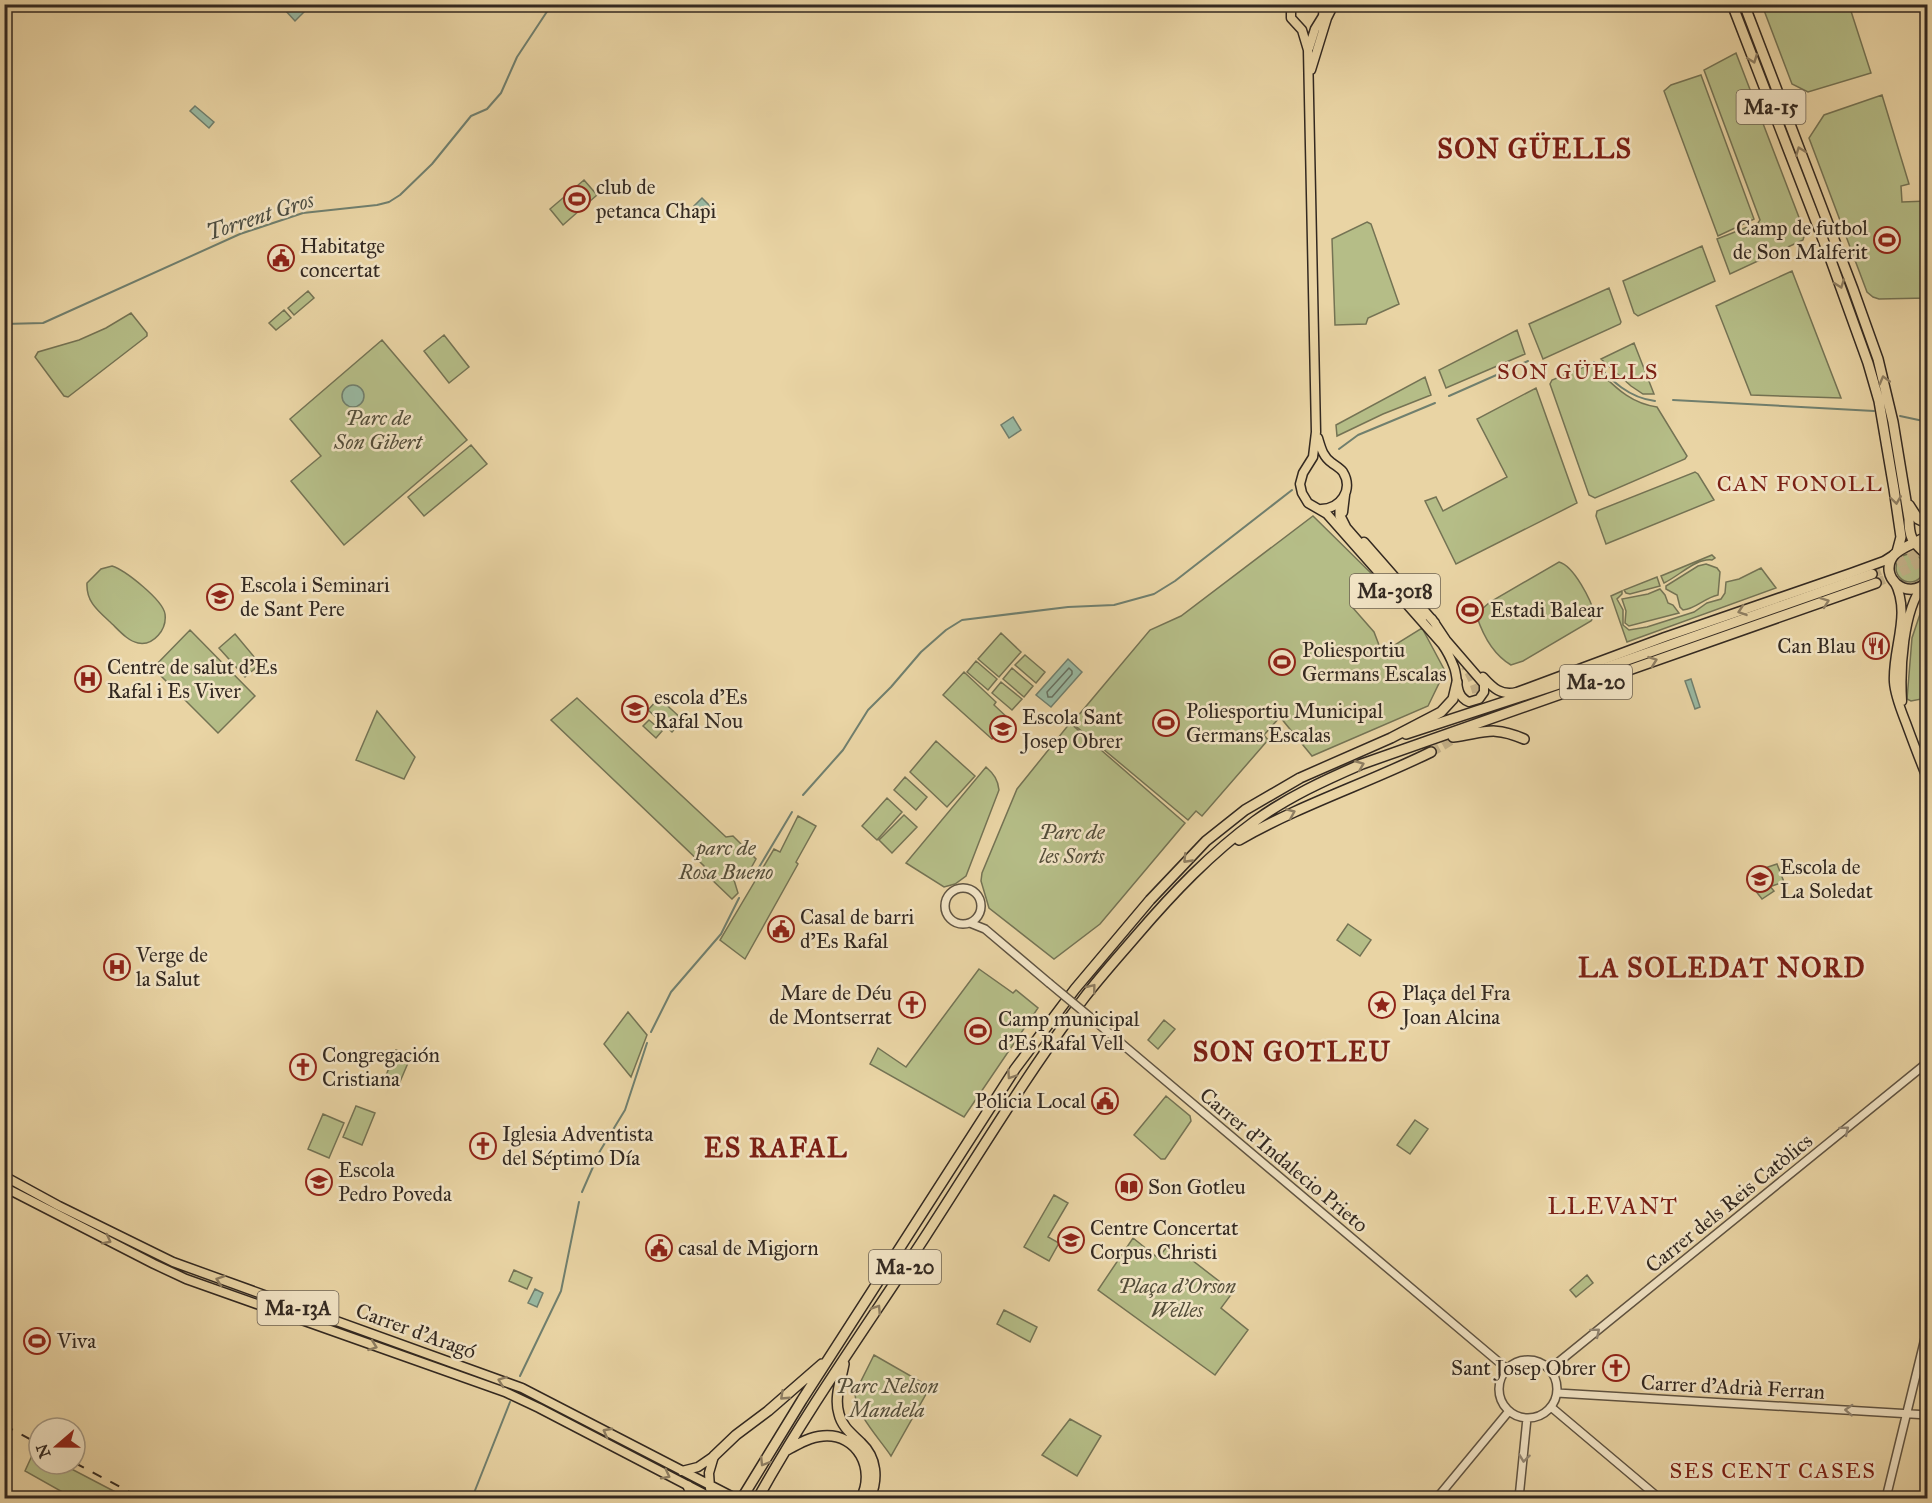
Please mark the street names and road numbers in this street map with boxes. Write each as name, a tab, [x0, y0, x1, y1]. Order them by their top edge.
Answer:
road number: Ma-15	[1736, 90, 1806, 124]
road number: Ma-3018	[1350, 574, 1440, 608]
road number: Ma-20	[1560, 665, 1632, 699]
street label: Carrer d'Indalecio Prieto	[1194, 1082, 1374, 1238]
street label: Carrer dels Reis Catòlics	[1640, 1128, 1818, 1278]
road number: Ma-20	[869, 1250, 941, 1284]
road number: Ma-13A	[258, 1291, 338, 1325]
street label: Carrer d'Aragó	[352, 1297, 480, 1365]
street label: Carrer d'Adrià Ferran	[1640, 1369, 1826, 1405]

